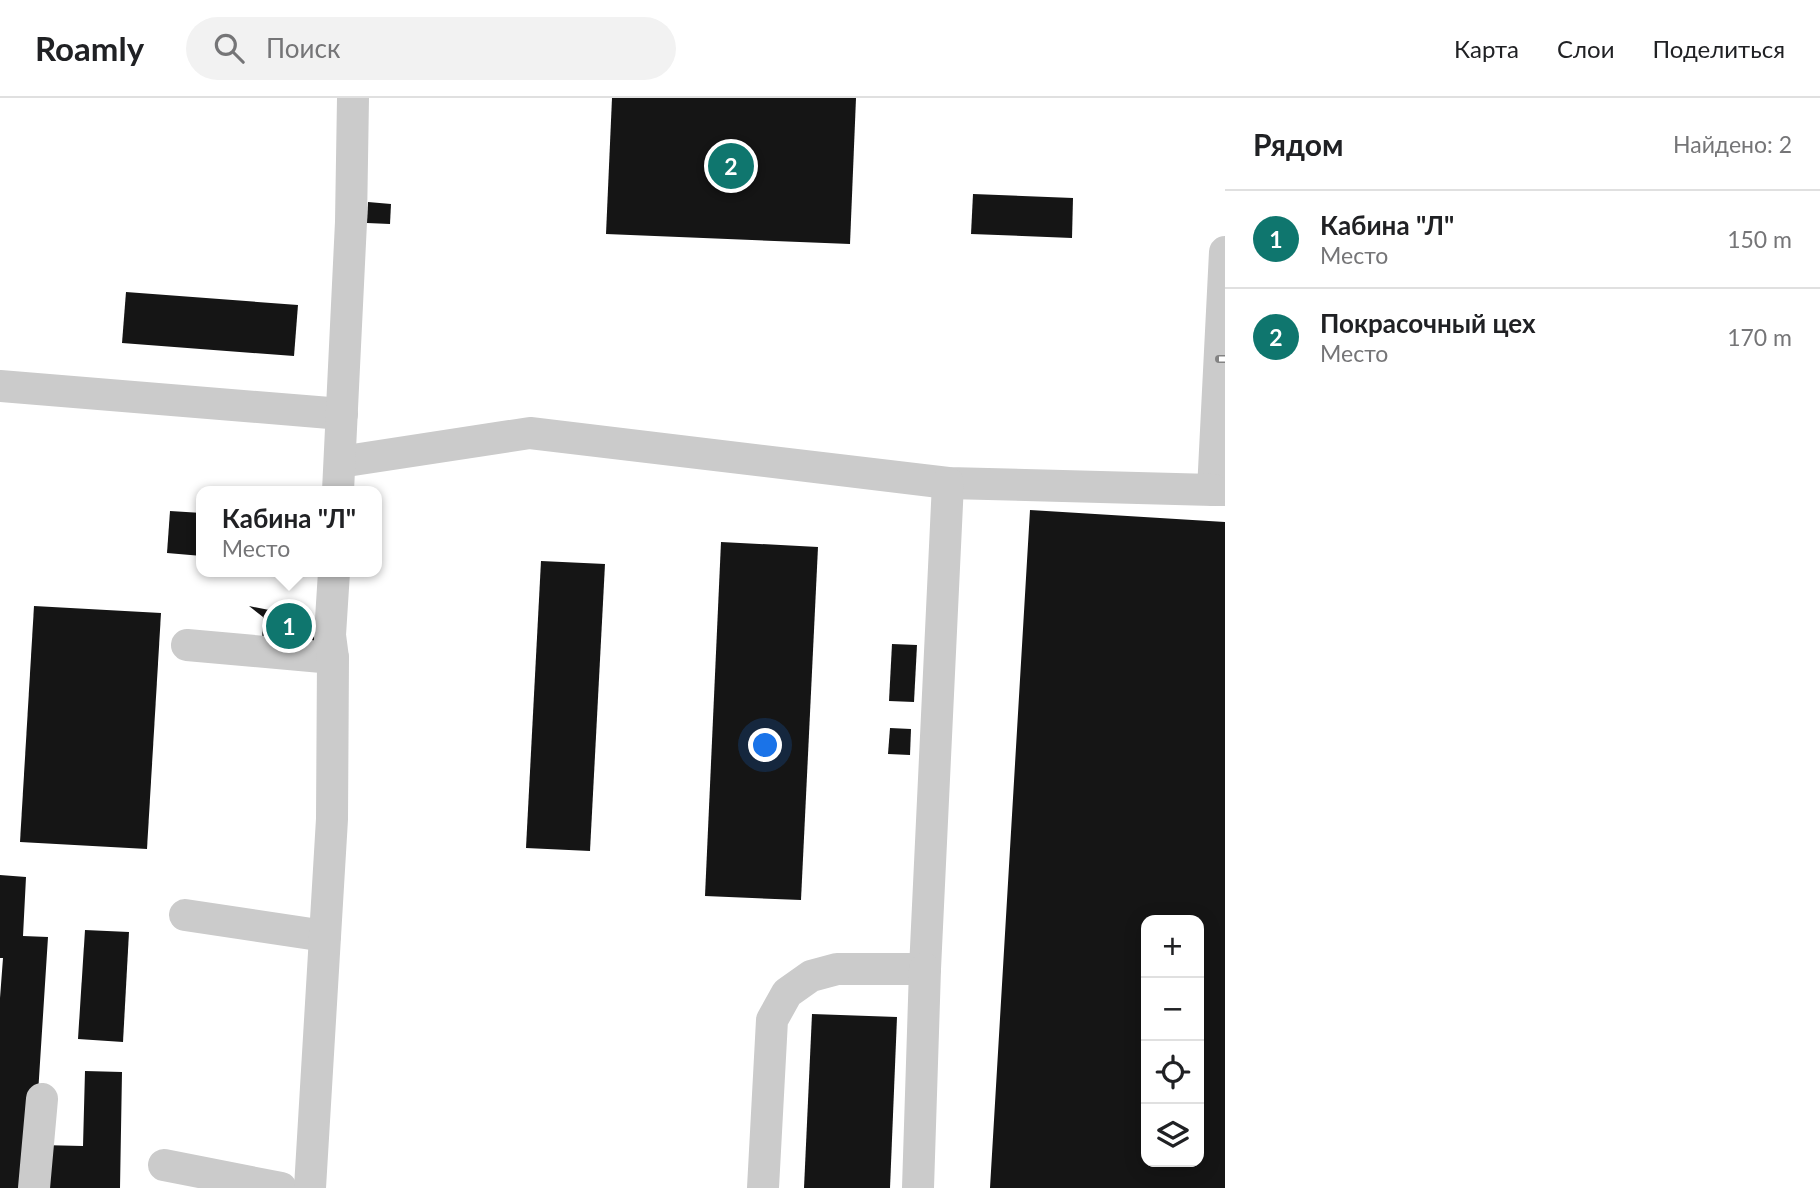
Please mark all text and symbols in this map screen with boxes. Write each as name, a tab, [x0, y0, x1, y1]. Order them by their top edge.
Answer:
search box	[186, 17, 676, 80]
text: Roamly	[35, 28, 144, 68]
icon: search	[210, 29, 248, 67]
text: Поиск	[266, 32, 340, 64]
text: Карта	[1454, 34, 1519, 63]
text: Слои	[1557, 34, 1614, 63]
text: Поделиться	[1652, 34, 1785, 63]
text: Рядом	[1253, 126, 1343, 162]
text: Найдено: 2	[1673, 130, 1792, 158]
pin: 2	[708, 140, 754, 192]
text: Кабина "Л"	[1320, 209, 1454, 241]
text: 1	[1269, 225, 1283, 253]
text: 150 m	[1727, 225, 1792, 253]
text: Место	[1320, 241, 1388, 269]
text: Покрасочный цех	[1320, 307, 1536, 339]
text: 2	[1269, 323, 1283, 351]
text: 170 m	[1727, 323, 1792, 351]
text: Место	[1320, 339, 1388, 367]
popup	[196, 486, 382, 577]
text: Кабина "Л"	[222, 502, 356, 534]
text: Место	[222, 534, 290, 562]
pin: 1	[266, 600, 312, 652]
your location	[748, 728, 782, 762]
map controls	[1141, 915, 1204, 1167]
button: +	[1141, 915, 1204, 978]
button: −	[1141, 978, 1204, 1041]
button: locate	[1141, 1041, 1204, 1104]
button: layers	[1141, 1104, 1204, 1167]

